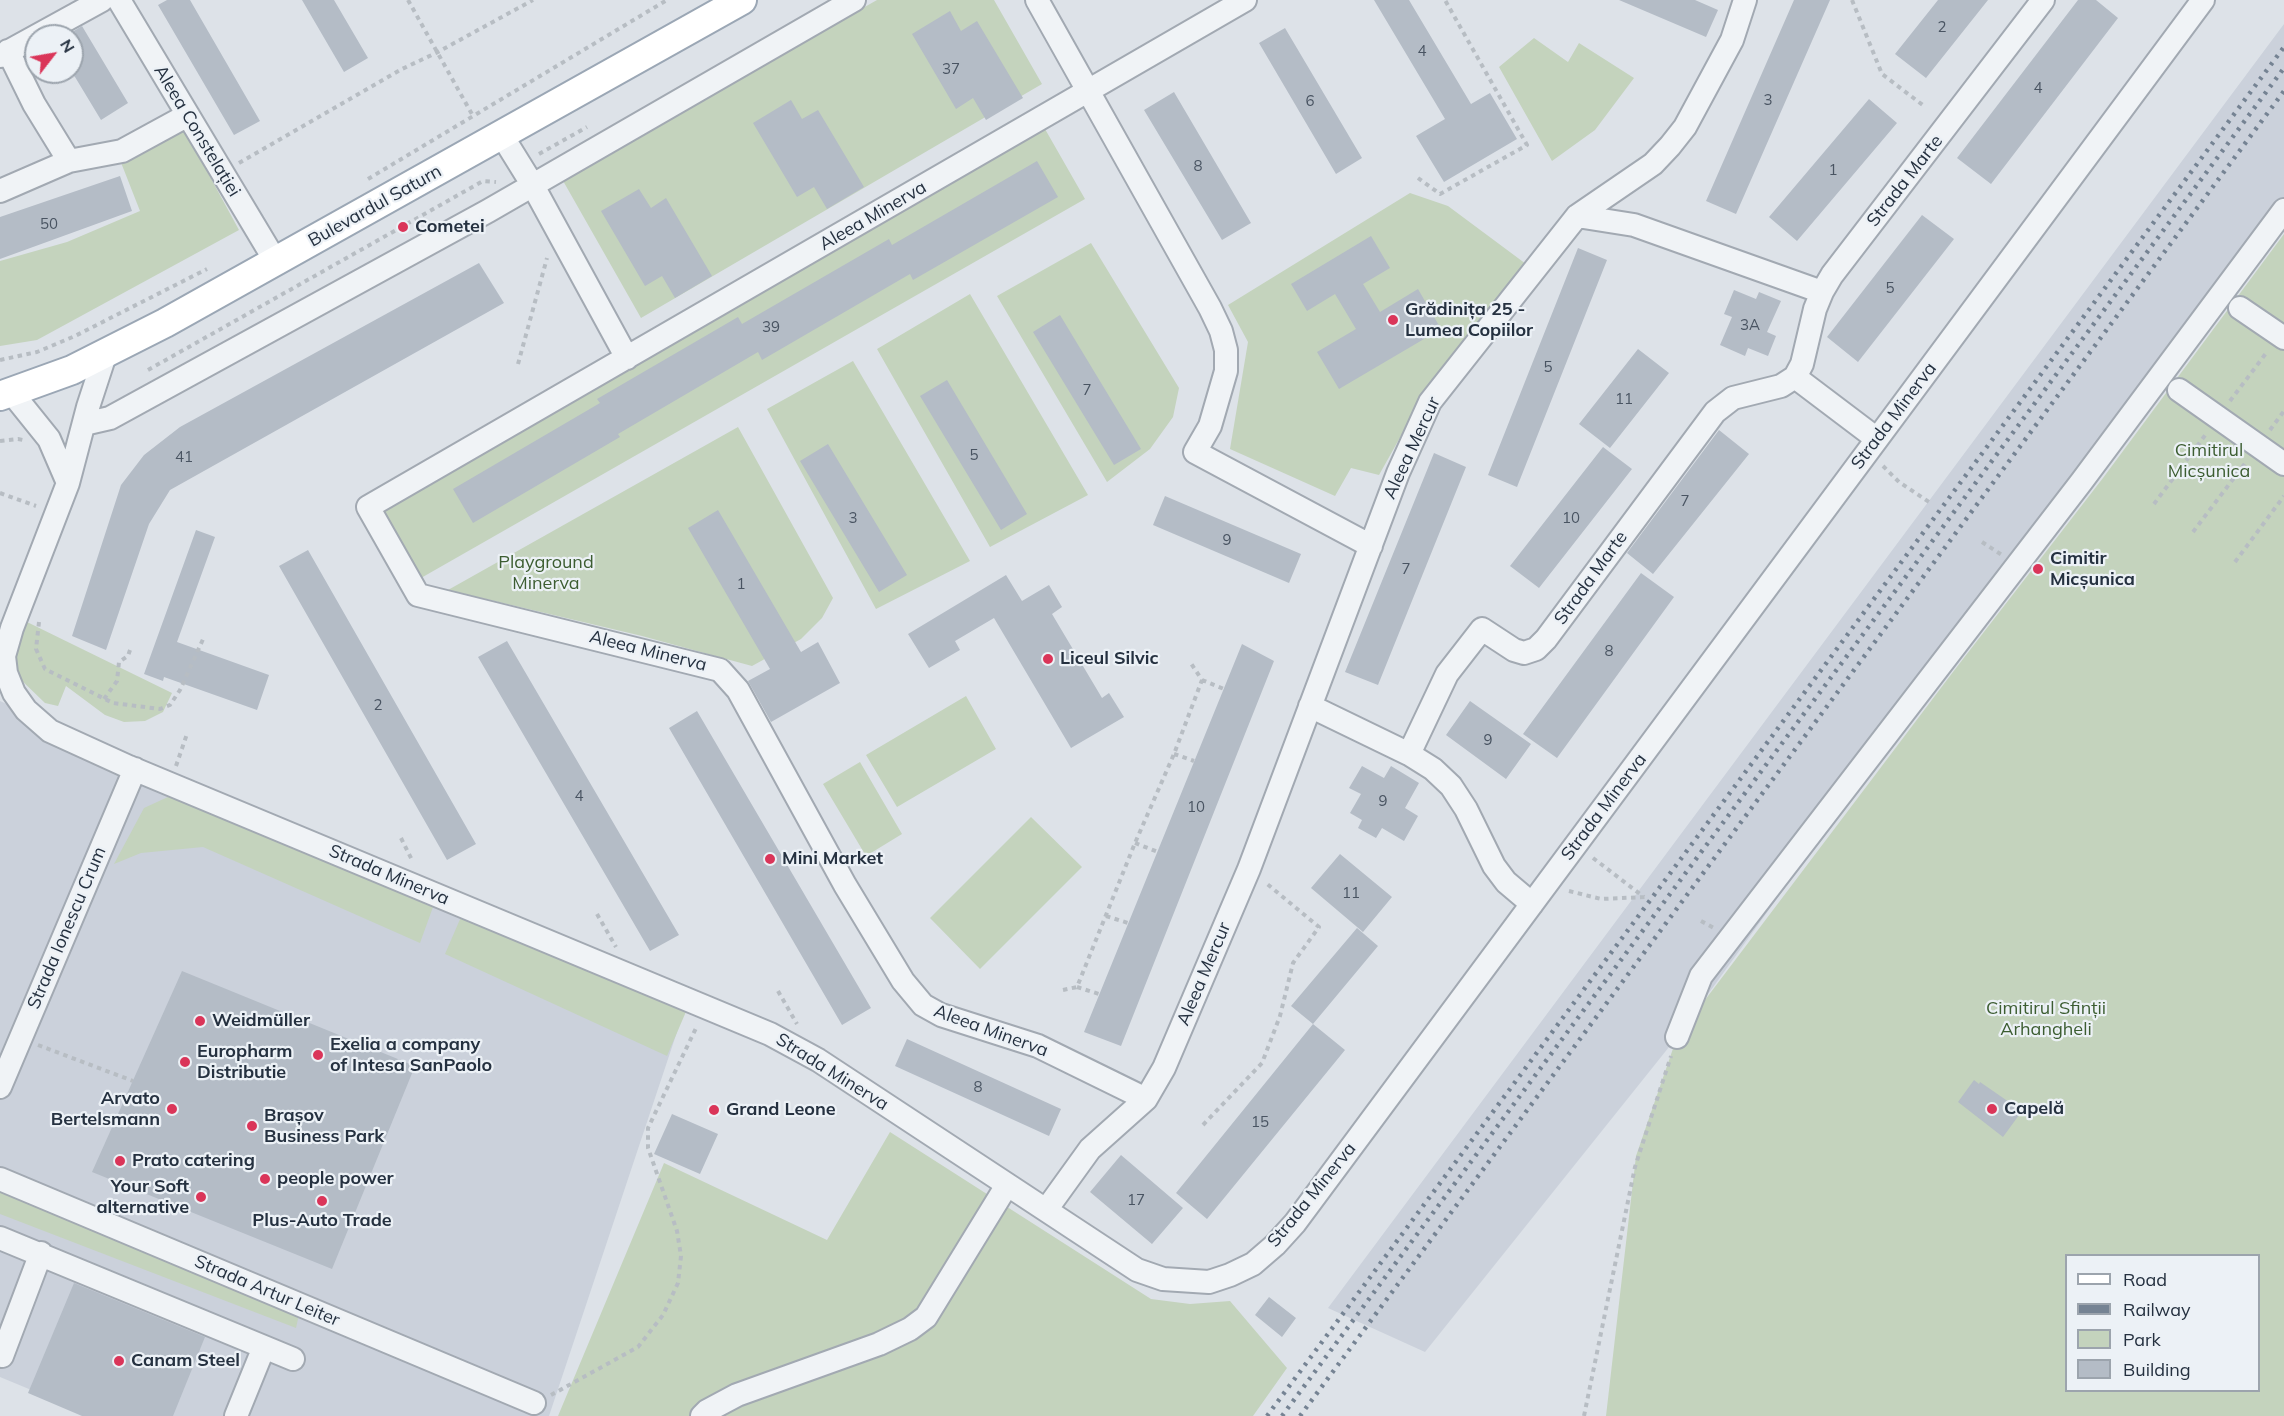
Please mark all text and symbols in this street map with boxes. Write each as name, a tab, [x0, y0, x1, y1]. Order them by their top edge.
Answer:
house number: 2	[1938, 18, 1946, 36]
north arrow	[24, 24, 84, 84]
text: N	[56, 35, 79, 56]
house number: 4	[1418, 42, 1426, 60]
house number: 37	[942, 60, 960, 78]
street label: Aleea Constelației	[149, 61, 245, 201]
house number: 4	[2034, 79, 2042, 97]
house number: 3	[1764, 91, 1772, 109]
house number: 6	[1306, 92, 1314, 110]
street label: Strada Marte	[1863, 131, 1947, 231]
house number: 8	[1194, 157, 1202, 175]
street label: Bulevardul Saturn	[305, 160, 445, 252]
house number: 1	[1829, 161, 1837, 179]
street label: Aleea Minerva	[816, 177, 930, 255]
house number: 50	[40, 215, 58, 233]
place label: Cometei	[415, 216, 485, 238]
marker: Cometei	[396, 220, 410, 234]
house number: 5	[1886, 279, 1894, 297]
place label: Grădinița 25 - Lumea Copiilor	[1405, 299, 1533, 342]
marker: Grădinița 25 - Lumea Copiilor	[1386, 313, 1400, 327]
house number: 3A	[1740, 316, 1760, 334]
house number: 39	[762, 318, 780, 336]
house number: 5	[1544, 358, 1552, 376]
street label: Strada Minerva	[1847, 358, 1941, 474]
house number: 7	[1083, 381, 1091, 399]
house number: 11	[1615, 390, 1633, 408]
street label: Aleea Mercur	[1379, 394, 1445, 502]
park label: Cimitirul Micșunica	[2168, 440, 2250, 482]
house number: 5	[970, 446, 978, 464]
house number: 41	[175, 448, 193, 466]
house number: 7	[1681, 492, 1689, 510]
house number: 3	[849, 509, 857, 527]
house number: 10	[1562, 509, 1580, 527]
street label: Strada Marte	[1550, 527, 1632, 629]
house number: 9	[1223, 531, 1231, 549]
place label: Cimitir Micșunica	[2050, 548, 2135, 590]
park label: Playground Minerva	[498, 552, 594, 594]
house number: 7	[1402, 560, 1410, 578]
marker: Cimitir Micșunica	[2031, 562, 2045, 576]
house number: 1	[737, 575, 745, 593]
street label: Aleea Minerva	[587, 626, 709, 676]
house number: 8	[1605, 642, 1613, 660]
place label: Liceul Silvic	[1060, 648, 1158, 670]
marker: Liceul Silvic	[1041, 652, 1055, 666]
house number: 2	[374, 696, 382, 714]
house number: 9	[1484, 731, 1492, 749]
street label: Strada Minerva	[1557, 749, 1651, 865]
house number: 4	[575, 787, 583, 805]
house number: 9	[1379, 792, 1387, 810]
house number: 10	[1187, 798, 1205, 816]
street label: Strada Minerva	[326, 840, 452, 910]
street label: Strada Ionescu Crum	[23, 844, 111, 1012]
place label: Mini Market	[782, 848, 883, 870]
marker: Mini Market	[763, 852, 777, 866]
house number: 11	[1342, 884, 1360, 902]
street label: Aleea Mercur	[1173, 919, 1235, 1029]
park label: Cimitirul Sfinții Arhangheli	[1986, 998, 2106, 1040]
street label: Aleea Minerva	[931, 1000, 1051, 1062]
place label: Weidmüller	[212, 1010, 310, 1032]
marker: Weidmüller	[193, 1014, 207, 1028]
street label: Strada Minerva	[772, 1029, 892, 1115]
place label: Exelia a company of Intesa SanPaolo	[330, 1034, 492, 1076]
place label: Europharm Distributie	[197, 1041, 292, 1084]
marker: Exelia a company of Intesa SanPaolo	[311, 1048, 325, 1062]
marker: Europharm Distributie	[178, 1055, 192, 1069]
house number: 8	[974, 1078, 982, 1096]
place label: Arvato Bertelsmann	[51, 1088, 160, 1130]
place label: Capelă	[2004, 1098, 2064, 1120]
place label: Grand Leone	[726, 1099, 836, 1121]
marker: Arvato Bertelsmann	[165, 1102, 179, 1116]
marker: Capelă	[1985, 1102, 1999, 1116]
marker: Grand Leone	[707, 1103, 721, 1117]
place label: Brașov Business Park	[264, 1105, 384, 1148]
house number: 15	[1251, 1113, 1269, 1131]
marker: Brașov Business Park	[245, 1119, 259, 1133]
street label: Strada Minerva	[1263, 1138, 1361, 1252]
place label: Prato catering	[132, 1150, 255, 1172]
marker: Prato catering	[113, 1154, 127, 1168]
place label: people power	[277, 1168, 394, 1190]
marker: people power	[258, 1172, 272, 1186]
place label: Your Soft alternative	[96, 1176, 189, 1218]
marker: Your Soft alternative	[194, 1190, 208, 1204]
house number: 17	[1127, 1191, 1145, 1209]
marker: Plus-Auto Trade	[315, 1194, 329, 1208]
place label: Plus-Auto Trade	[252, 1210, 392, 1232]
street label: Strada Artur Leiter	[191, 1251, 343, 1331]
legend	[2065, 1254, 2260, 1392]
text: Road	[2123, 1268, 2167, 1291]
text: Railway	[2123, 1298, 2191, 1321]
text: Park	[2123, 1328, 2161, 1351]
place label: Canam Steel	[131, 1350, 240, 1372]
marker: Canam Steel	[112, 1354, 126, 1368]
text: Building	[2123, 1358, 2191, 1381]

